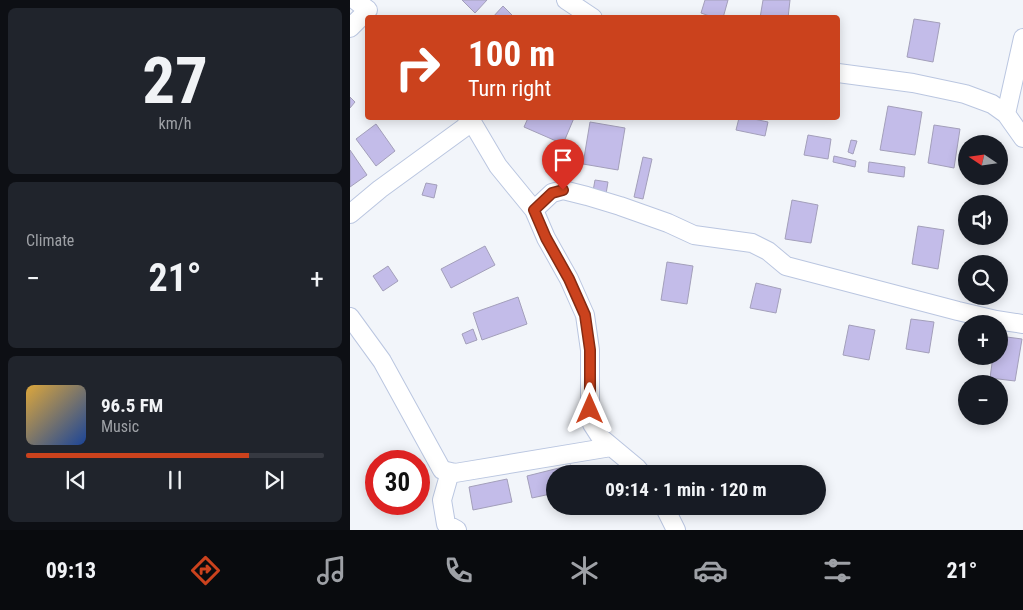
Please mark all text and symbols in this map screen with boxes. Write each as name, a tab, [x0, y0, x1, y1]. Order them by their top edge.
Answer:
text: 100 m	[468, 34, 555, 75]
icon: right	[385, 35, 450, 100]
text: 27	[142, 43, 208, 119]
text: Turn right	[468, 76, 551, 101]
text: km/h	[159, 114, 191, 133]
north arrow	[958, 135, 1008, 185]
map controls	[958, 135, 1008, 425]
pin	[542, 139, 584, 190]
icon: arrive	[549, 146, 577, 174]
button: sound	[958, 195, 1008, 245]
text: Climate	[26, 231, 74, 250]
button: search	[958, 255, 1008, 305]
text: 21°	[148, 256, 202, 300]
text: −	[26, 262, 40, 295]
text: +	[310, 262, 324, 295]
button: +	[958, 315, 1008, 365]
button: −	[958, 375, 1008, 425]
position arrow	[563, 382, 615, 434]
text: 96.5 FM	[101, 394, 163, 417]
text: Music	[101, 417, 139, 436]
speed limit sign: 30	[365, 450, 430, 515]
icon: previous	[62, 466, 90, 494]
icon: pause	[161, 466, 189, 494]
icon: next	[260, 466, 288, 494]
text: 09:14 · 1 min · 120 m	[605, 478, 767, 501]
icon: directions	[188, 553, 223, 588]
icon: music	[314, 553, 349, 588]
icon: phone	[441, 553, 476, 588]
icon: climate	[567, 553, 602, 588]
icon: car	[693, 553, 728, 588]
icon: filters	[820, 553, 855, 588]
text: 09:13	[46, 558, 96, 583]
text: 21°	[946, 558, 977, 583]

